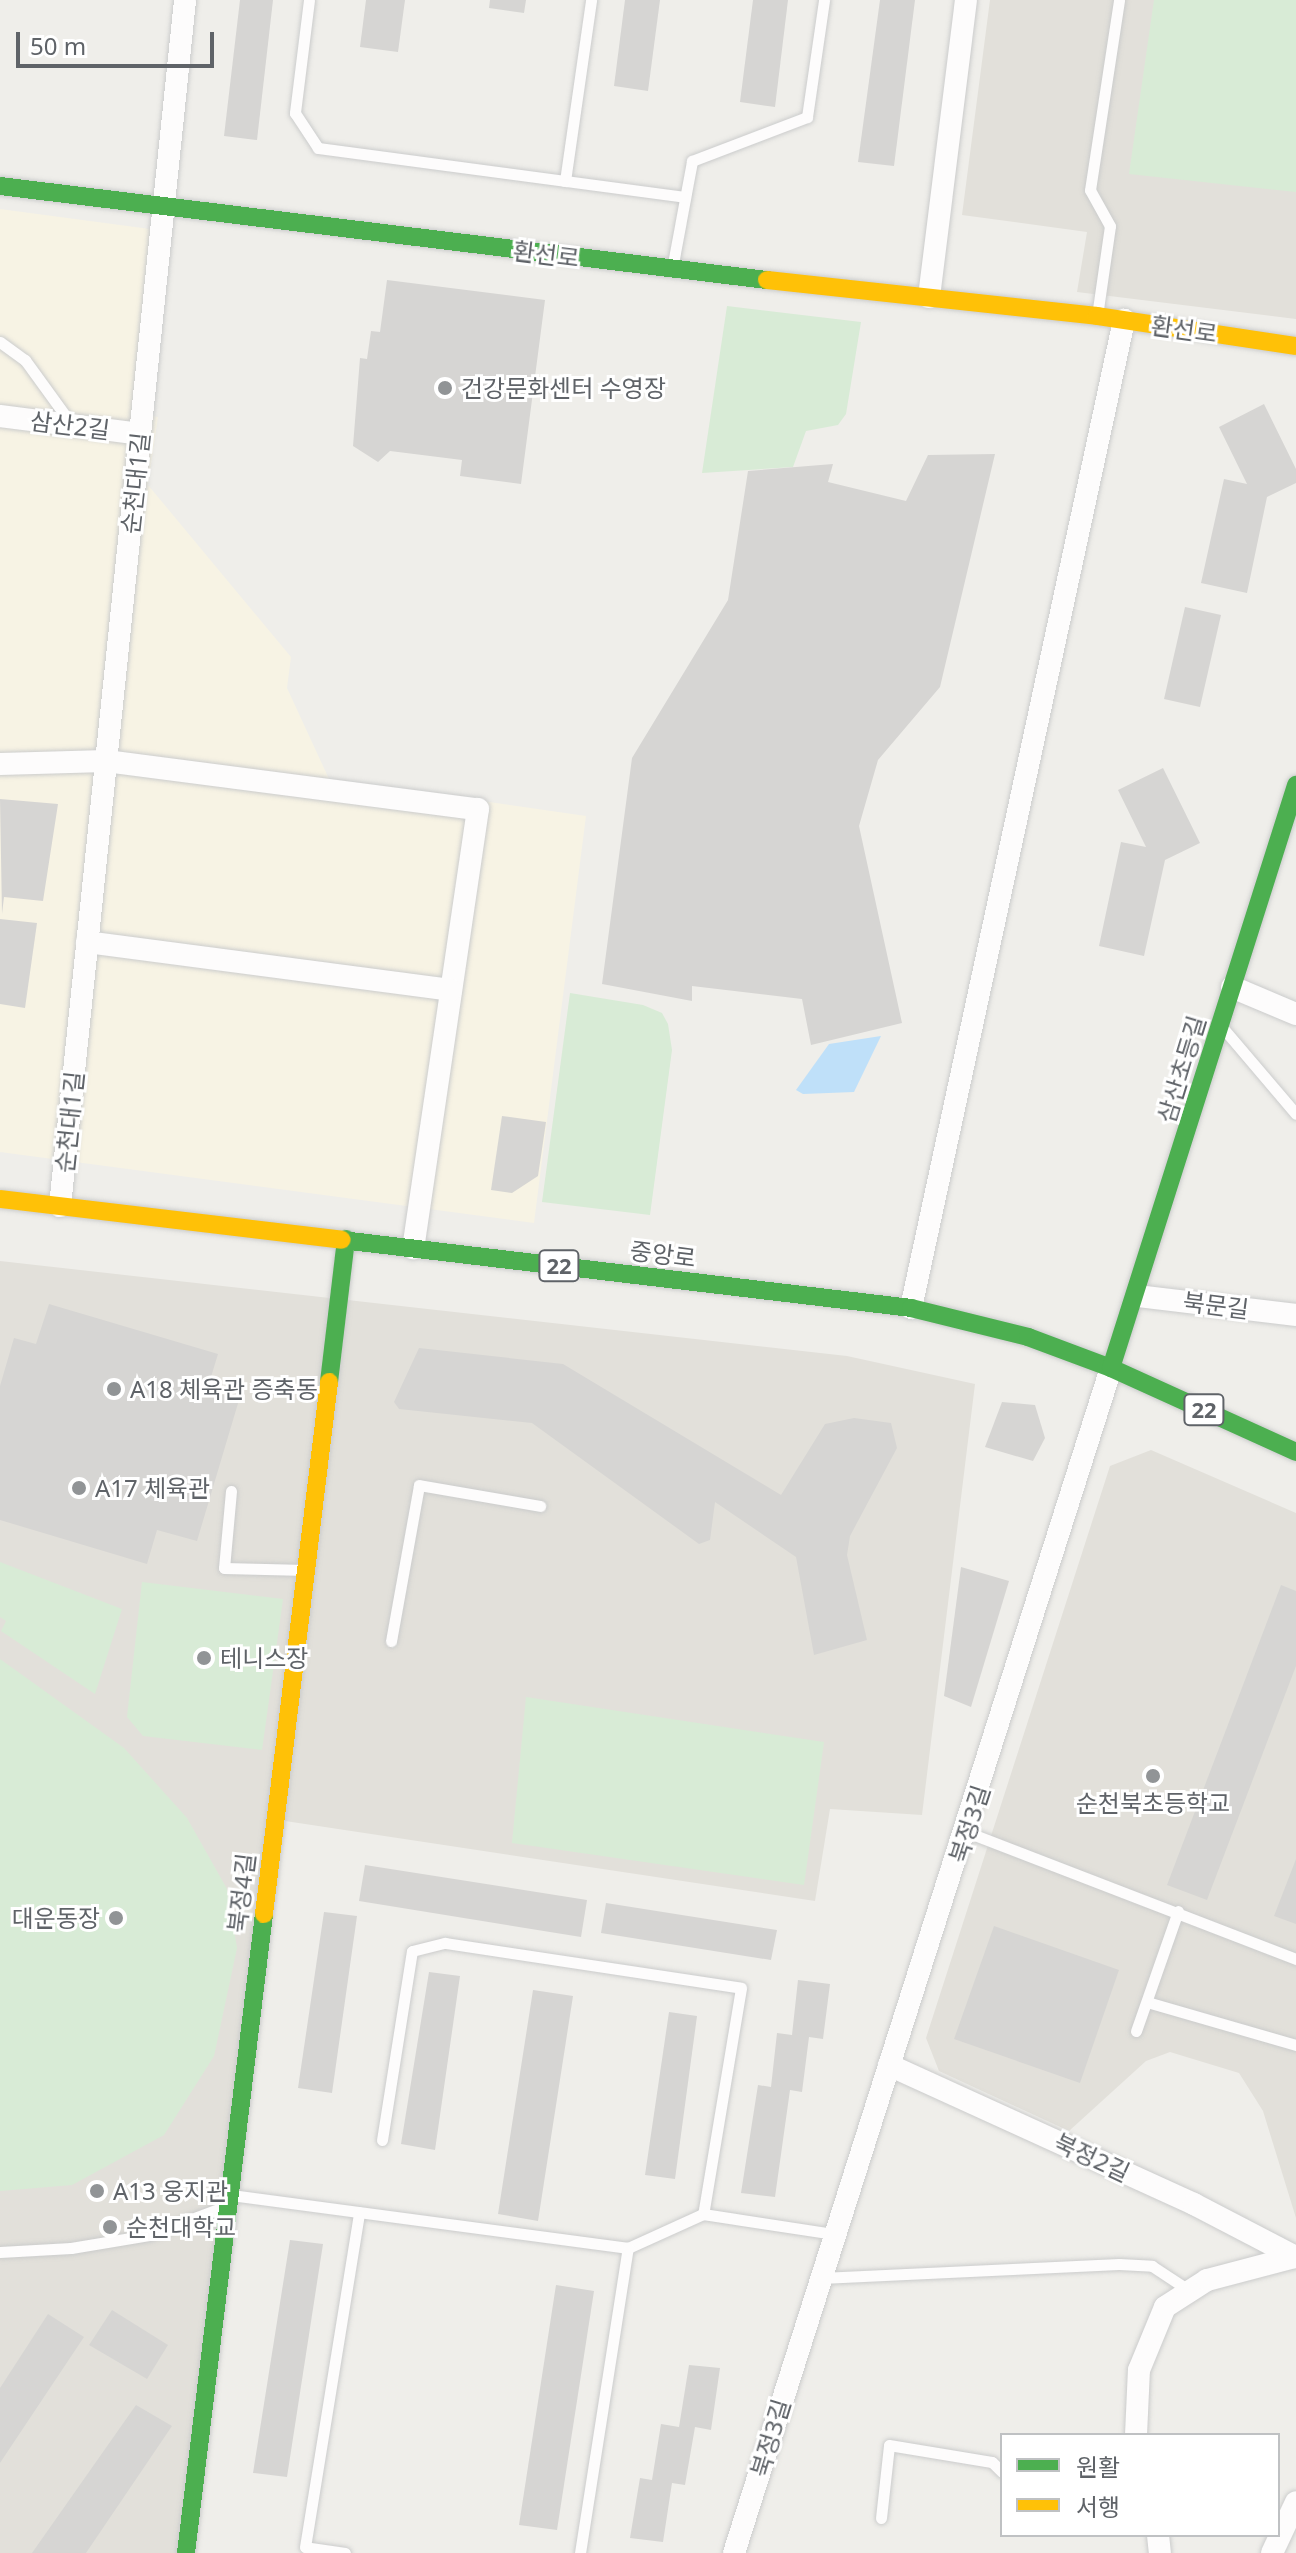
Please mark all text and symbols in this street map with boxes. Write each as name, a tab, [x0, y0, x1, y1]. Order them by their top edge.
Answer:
scale bar	[20, 16, 218, 66]
text: 50 m	[30, 29, 86, 62]
street label: 환선로	[511, 236, 581, 272]
street label: 환선로	[1149, 310, 1219, 348]
place label: 건강문화센터 수영장	[461, 374, 666, 402]
marker: 건강문화센터 수영장	[436, 379, 454, 397]
street label: 삼산2길	[29, 406, 111, 444]
street label: 순천대1길	[115, 431, 155, 535]
street label: 삼산초등길	[1151, 1012, 1211, 1126]
street label: 순천대1길	[49, 1070, 89, 1174]
street label: 중앙로	[628, 1236, 698, 1272]
road number: 22	[537, 1248, 581, 1284]
street label: 북문길	[1181, 1287, 1251, 1323]
place label: A18 체육관 증축동	[130, 1375, 318, 1403]
marker: A18 체육관 증축동	[105, 1380, 123, 1398]
road number: 22	[1182, 1392, 1226, 1428]
place label: A17 체육관	[95, 1474, 210, 1502]
marker: A17 체육관	[70, 1479, 88, 1497]
place label: 테니스장	[220, 1644, 308, 1672]
marker: 테니스장	[195, 1649, 213, 1667]
marker: 순천북초등학교	[1144, 1767, 1162, 1785]
street label: 북정3길	[943, 1782, 995, 1866]
place label: 순천북초등학교	[1076, 1789, 1230, 1817]
street label: 북정4길	[222, 1852, 260, 1934]
place label: 대운동장	[12, 1904, 100, 1932]
marker: 대운동장	[107, 1909, 125, 1927]
street label: 북정2길	[1050, 2127, 1134, 2187]
place label: A13 웅지관	[113, 2177, 228, 2205]
marker: A13 웅지관	[88, 2182, 106, 2200]
place label: 순천대학교	[126, 2213, 236, 2241]
marker: 순천대학교	[101, 2218, 119, 2236]
street label: 북정3길	[745, 2396, 795, 2480]
legend	[1000, 2433, 1280, 2537]
text: 원활	[1076, 2450, 1120, 2483]
text: 서행	[1076, 2490, 1120, 2523]

